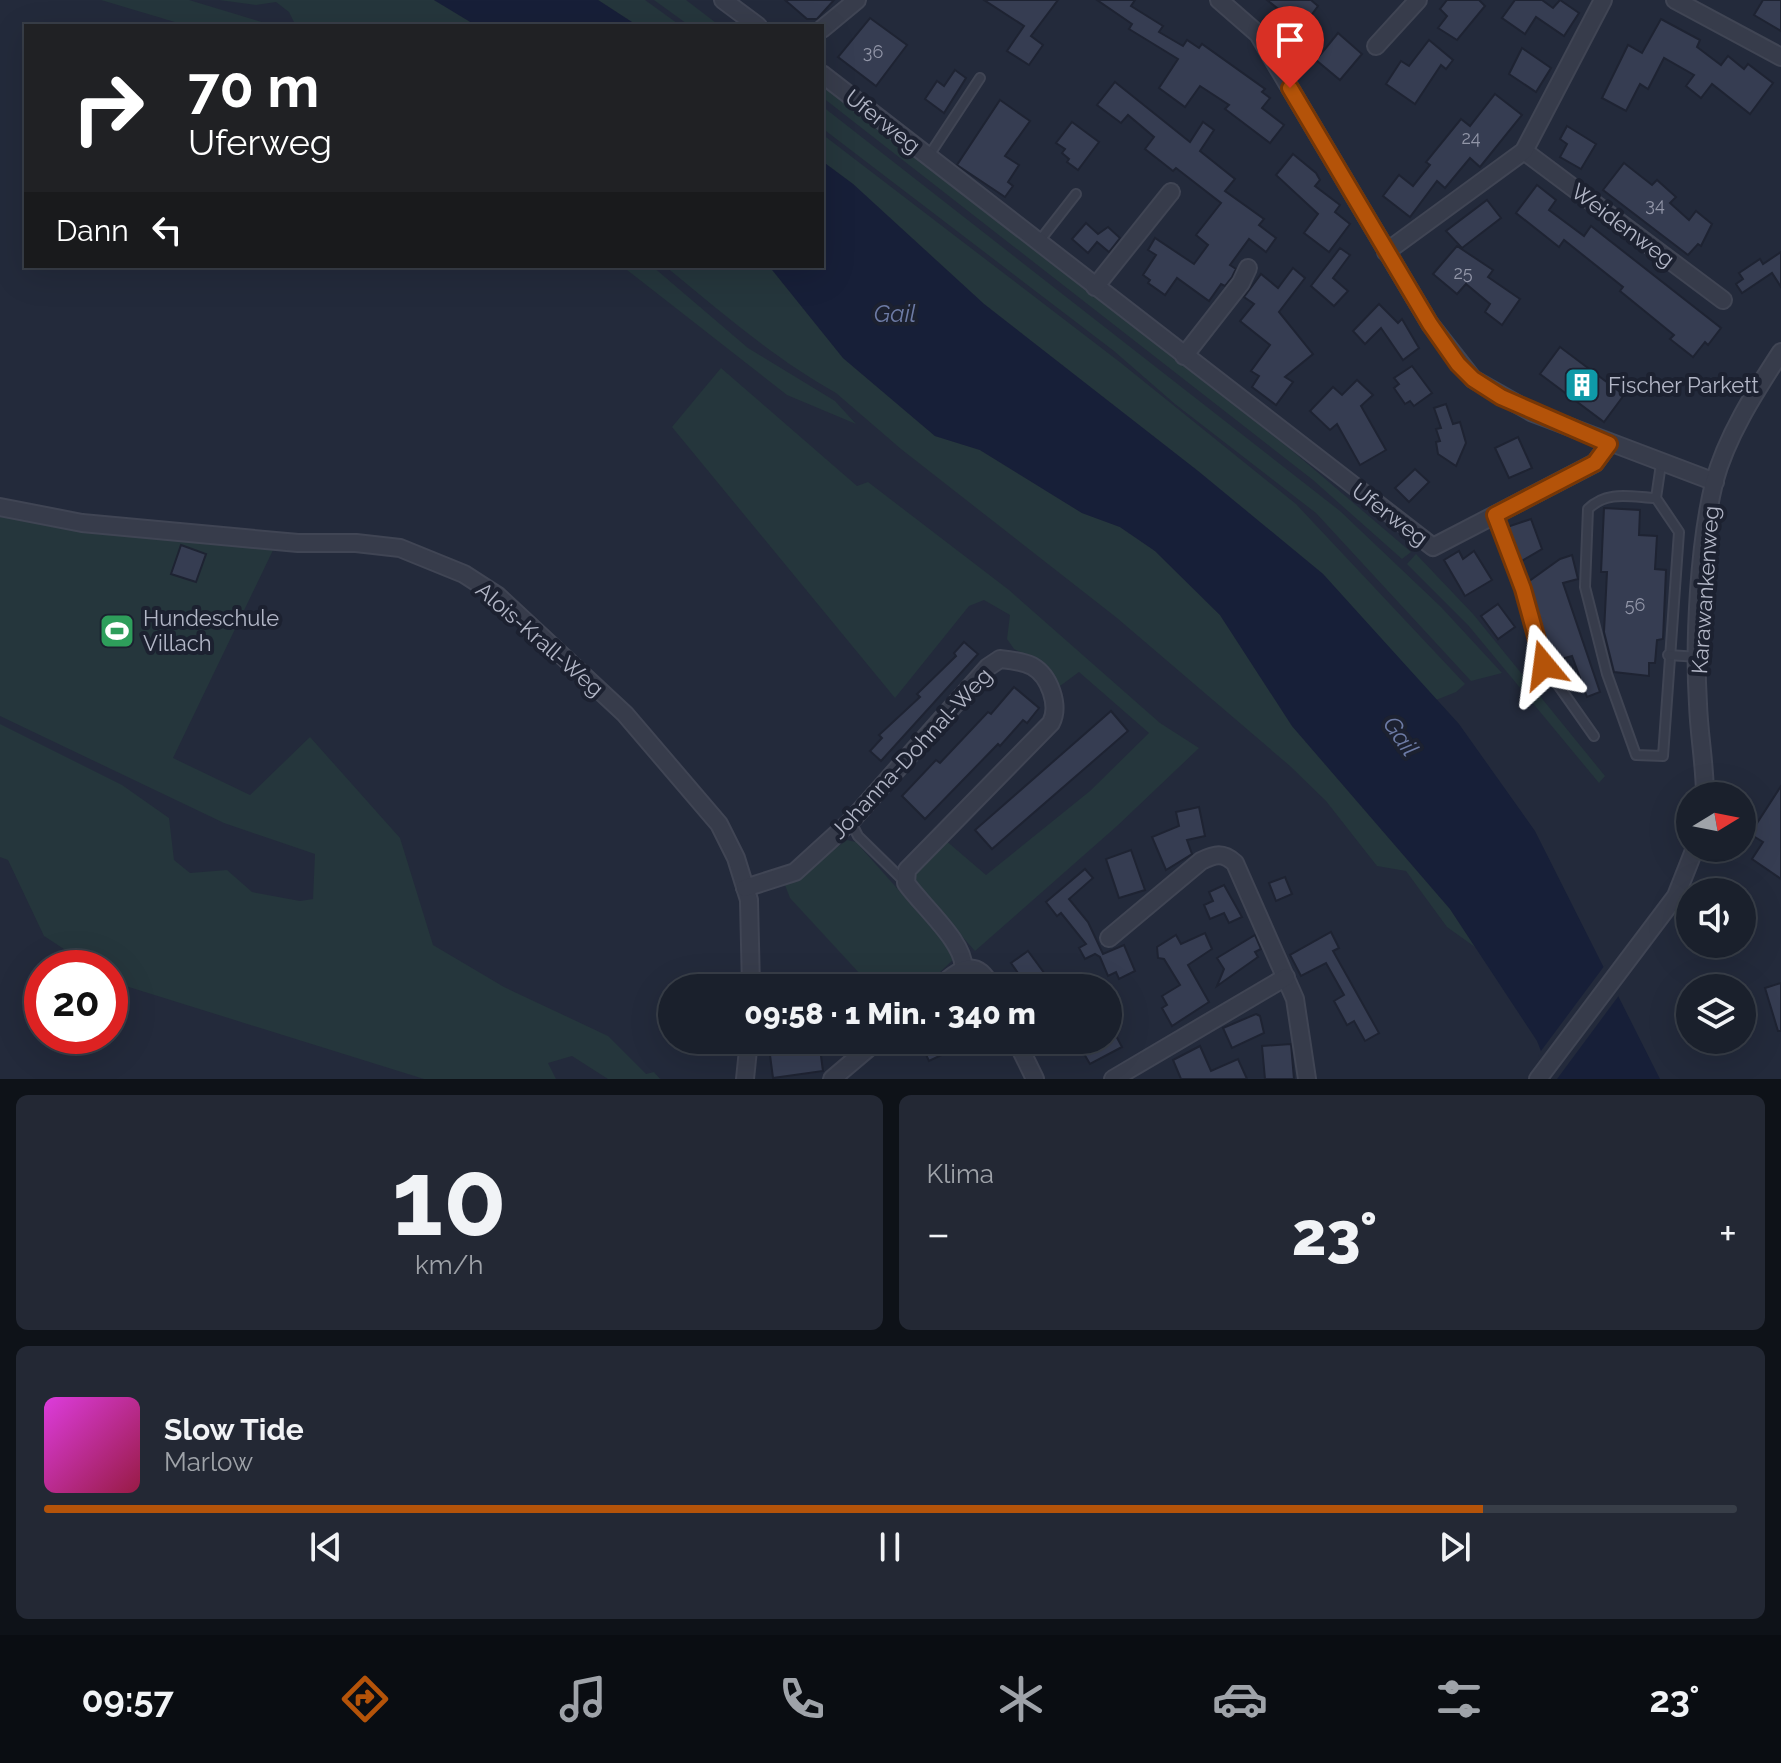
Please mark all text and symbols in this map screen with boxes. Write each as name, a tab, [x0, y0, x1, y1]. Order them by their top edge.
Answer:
pin	[1256, 6, 1324, 88]
icon: arrive	[1268, 18, 1312, 62]
house number: 36	[863, 41, 883, 62]
text: 70 m	[188, 54, 319, 120]
icon: right	[56, 56, 160, 160]
street label: Uferweg	[840, 84, 926, 158]
text: Uferweg	[188, 121, 332, 163]
house number: 24	[1461, 127, 1481, 148]
street label: Weidenweg	[1566, 178, 1680, 272]
house number: 34	[1645, 194, 1665, 215]
icon: left	[145, 208, 189, 252]
text: Dann	[56, 213, 129, 248]
house number: 25	[1453, 262, 1473, 283]
water label: Gail	[874, 299, 916, 328]
building icon: Fischer Parkett	[1563, 366, 1601, 404]
place label: Fischer Parkett	[1608, 372, 1760, 398]
street label: Uferweg	[1347, 477, 1433, 551]
street label: Karawankenweg	[1686, 505, 1724, 675]
street label: Alois-Krall-Weg	[471, 577, 609, 701]
house number: 56	[1625, 594, 1645, 615]
place label: Hundeschule Villach	[143, 605, 279, 656]
sports icon: Hundeschule Villach	[98, 612, 136, 650]
position arrow	[1502, 623, 1586, 707]
street label: Johanna-Dohnal-Weg	[825, 662, 997, 844]
water label: Gail	[1377, 710, 1425, 762]
north arrow	[1676, 782, 1756, 862]
map controls	[1676, 782, 1756, 1054]
button: sound	[1676, 878, 1756, 958]
speed limit sign: 20	[24, 950, 128, 1054]
button: layers	[1676, 974, 1756, 1054]
text: 09:58 · 1 Min. · 340 m	[744, 996, 1036, 1031]
text: 10	[392, 1137, 507, 1259]
text: Klima	[927, 1159, 994, 1189]
text: 23°	[1292, 1199, 1377, 1269]
text: −	[927, 1208, 950, 1259]
text: +	[1719, 1208, 1737, 1259]
text: km/h	[415, 1250, 484, 1280]
text: Slow Tide	[164, 1412, 304, 1447]
text: Marlow	[164, 1447, 253, 1477]
icon: previous	[304, 1525, 348, 1569]
icon: pause	[868, 1525, 912, 1569]
icon: next	[1433, 1525, 1477, 1569]
icon: directions	[337, 1671, 393, 1727]
icon: music	[555, 1671, 611, 1727]
icon: phone	[774, 1671, 830, 1727]
icon: climate	[993, 1671, 1049, 1727]
icon: car	[1212, 1671, 1268, 1727]
icon: filters	[1431, 1671, 1487, 1727]
text: 09:57	[81, 1678, 174, 1720]
text: 23°	[1649, 1678, 1700, 1720]

